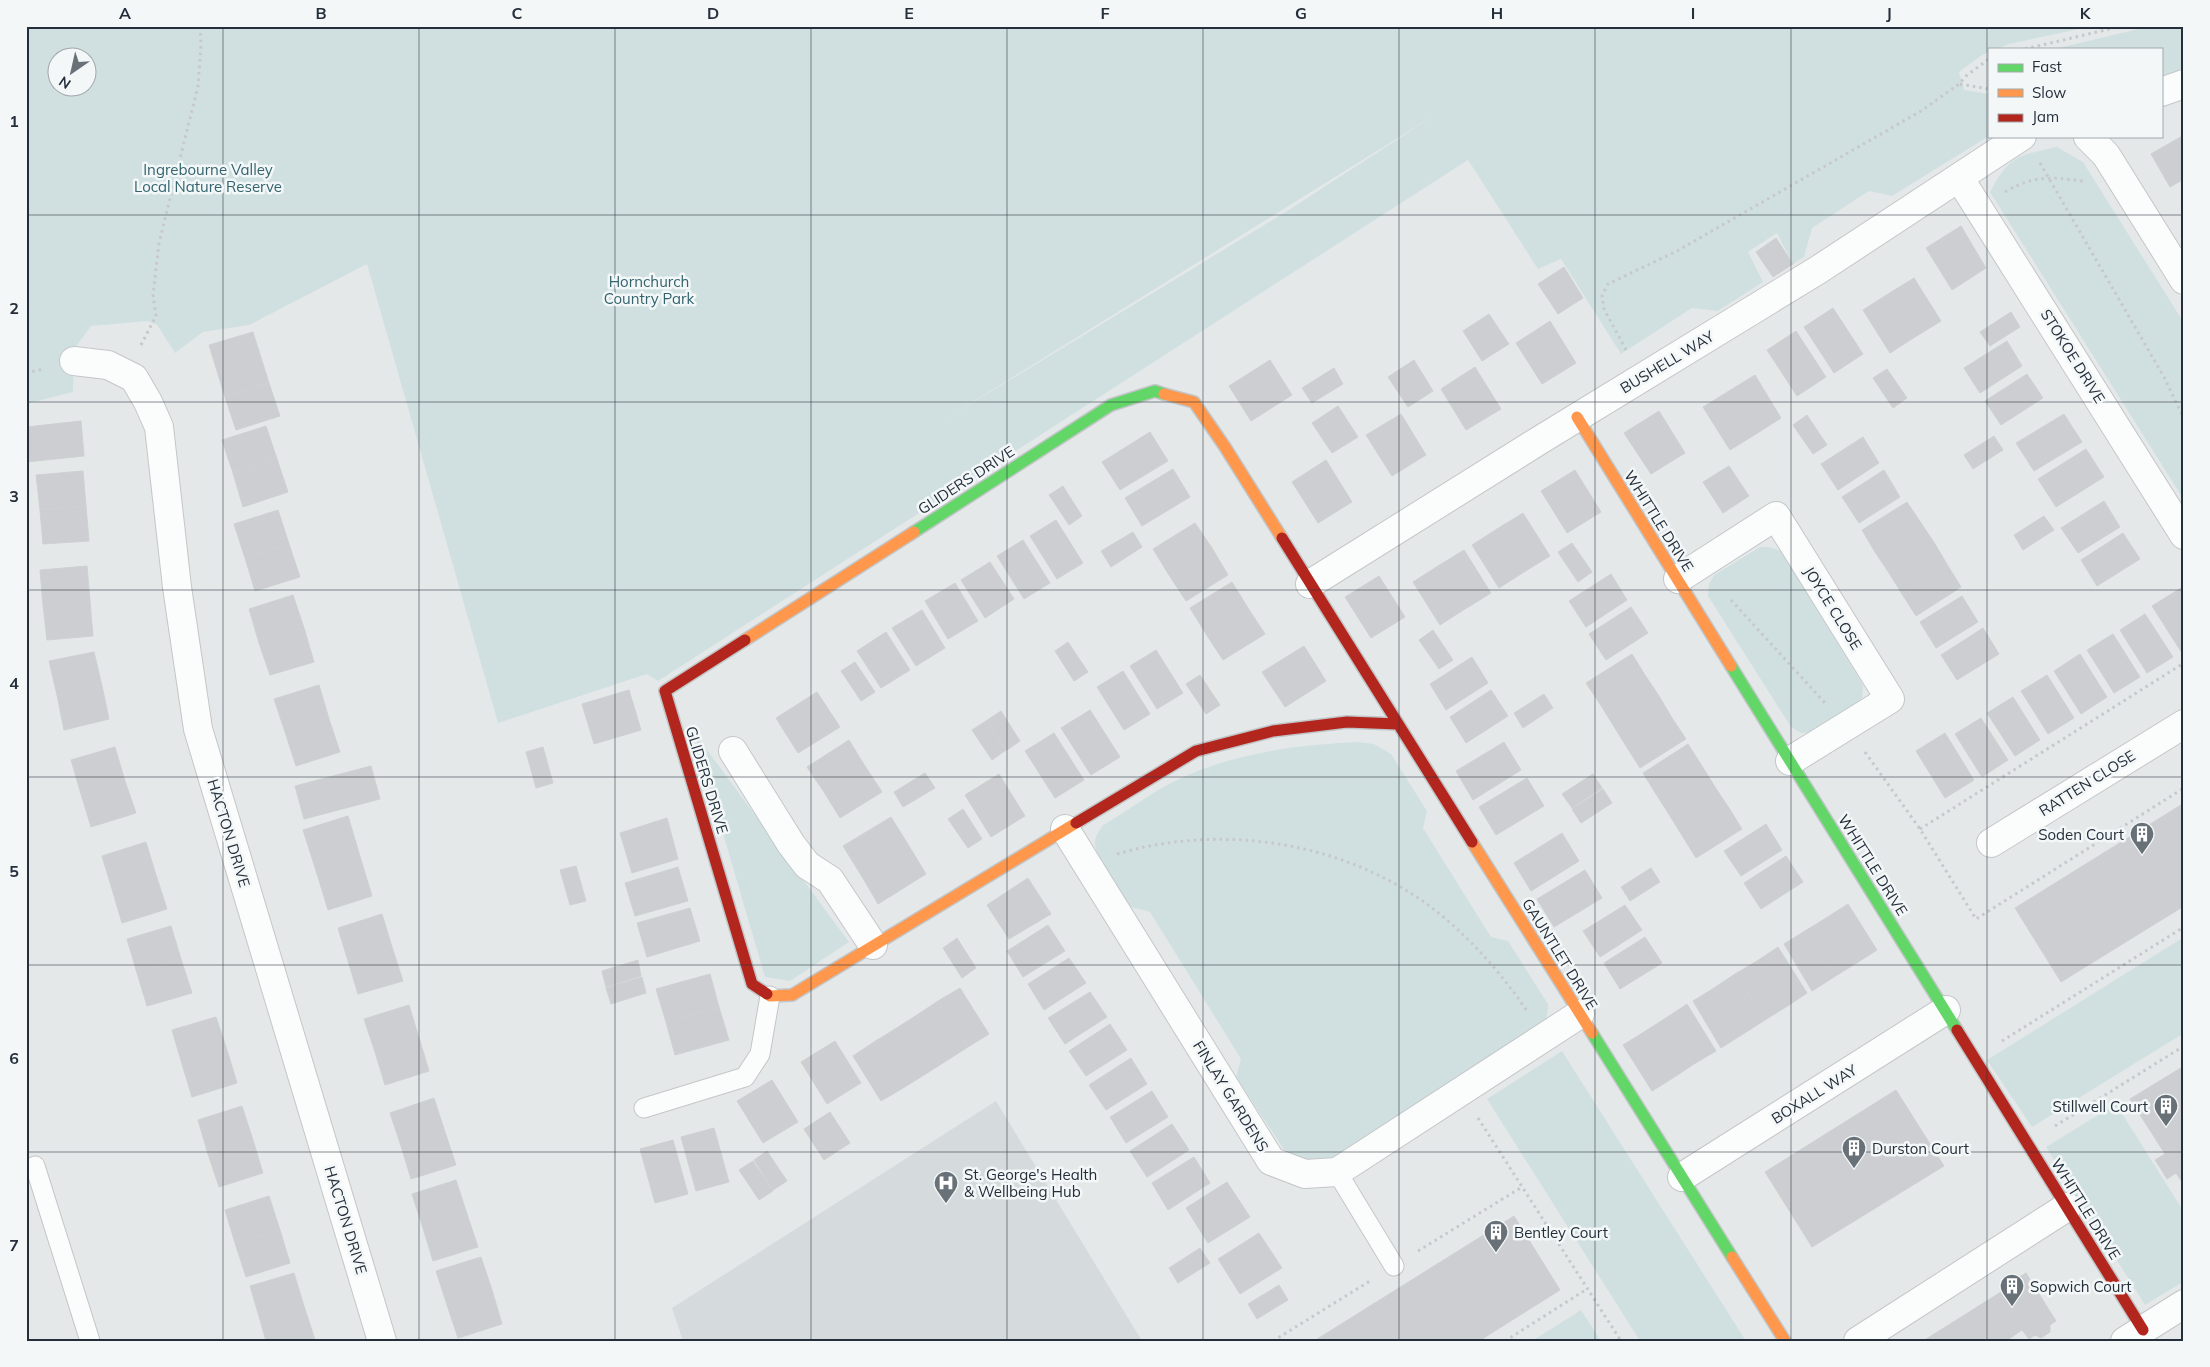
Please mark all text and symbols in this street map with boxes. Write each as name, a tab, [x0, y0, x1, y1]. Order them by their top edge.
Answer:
text: A	[119, 3, 131, 23]
text: B	[315, 3, 327, 23]
text: C	[512, 3, 523, 23]
text: D	[707, 3, 719, 23]
text: E	[904, 3, 914, 23]
text: F	[1100, 3, 1110, 23]
text: G	[1295, 3, 1307, 23]
text: H	[1491, 3, 1503, 23]
text: I	[1691, 3, 1695, 23]
text: J	[1886, 3, 1892, 23]
text: K	[2080, 3, 2092, 23]
north arrow	[48, 48, 98, 98]
legend	[1988, 48, 2162, 138]
text: Fast	[2032, 57, 2062, 76]
text: N	[55, 72, 74, 93]
text: Slow	[2032, 83, 2066, 102]
text: Jam	[2032, 107, 2059, 126]
text: 1	[9, 111, 19, 131]
park label: Ingrebourne Valley Local Nature Reserve	[134, 160, 282, 196]
park label: Hornchurch Country Park	[604, 272, 694, 308]
text: 2	[9, 298, 19, 318]
street label: STOKOE DRIVE	[2037, 305, 2110, 407]
street label: BUSHELL WAY	[1617, 326, 1718, 397]
street label: GLIDERS DRIVE	[914, 442, 1018, 518]
street label: WHITTLE DRIVE	[1620, 467, 1698, 575]
text: 3	[9, 486, 19, 506]
street label: JOYCE CLOSE	[1800, 563, 1866, 653]
text: 4	[9, 673, 19, 693]
street label: GLIDERS DRIVE	[682, 724, 732, 836]
street label: RATTEN CLOSE	[2035, 746, 2139, 820]
street label: HACTON DRIVE	[203, 777, 255, 890]
street label: WHITTLE DRIVE	[1834, 811, 1912, 919]
building icon: Soden Court	[2129, 821, 2155, 855]
place label: Soden Court	[2038, 825, 2124, 844]
text: 5	[9, 861, 19, 881]
street label: GAUNTLET DRIVE	[1518, 895, 1602, 1013]
street label: FINLAY GARDENS	[1189, 1037, 1273, 1155]
text: 6	[9, 1048, 19, 1068]
street label: BOXALL WAY	[1768, 1060, 1861, 1128]
building icon: Stillwell Court	[2153, 1093, 2179, 1127]
place label: Stillwell Court	[2053, 1097, 2148, 1116]
building icon: Durston Court	[1841, 1135, 1867, 1169]
place label: Durston Court	[1872, 1139, 1969, 1158]
street label: WHITTLE DRIVE	[2047, 1155, 2125, 1263]
street label: HACTON DRIVE	[320, 1164, 372, 1277]
place label: St. George's Health & Wellbeing Hub	[964, 1165, 1097, 1201]
hospital icon: St. George's Health & Wellbeing Hub	[933, 1170, 959, 1204]
building icon: Bentley Court	[1483, 1219, 1509, 1253]
place label: Bentley Court	[1514, 1223, 1608, 1242]
text: 7	[9, 1235, 19, 1255]
building icon: Sopwich Court	[1999, 1273, 2025, 1307]
place label: Sopwich Court	[2030, 1277, 2132, 1296]

